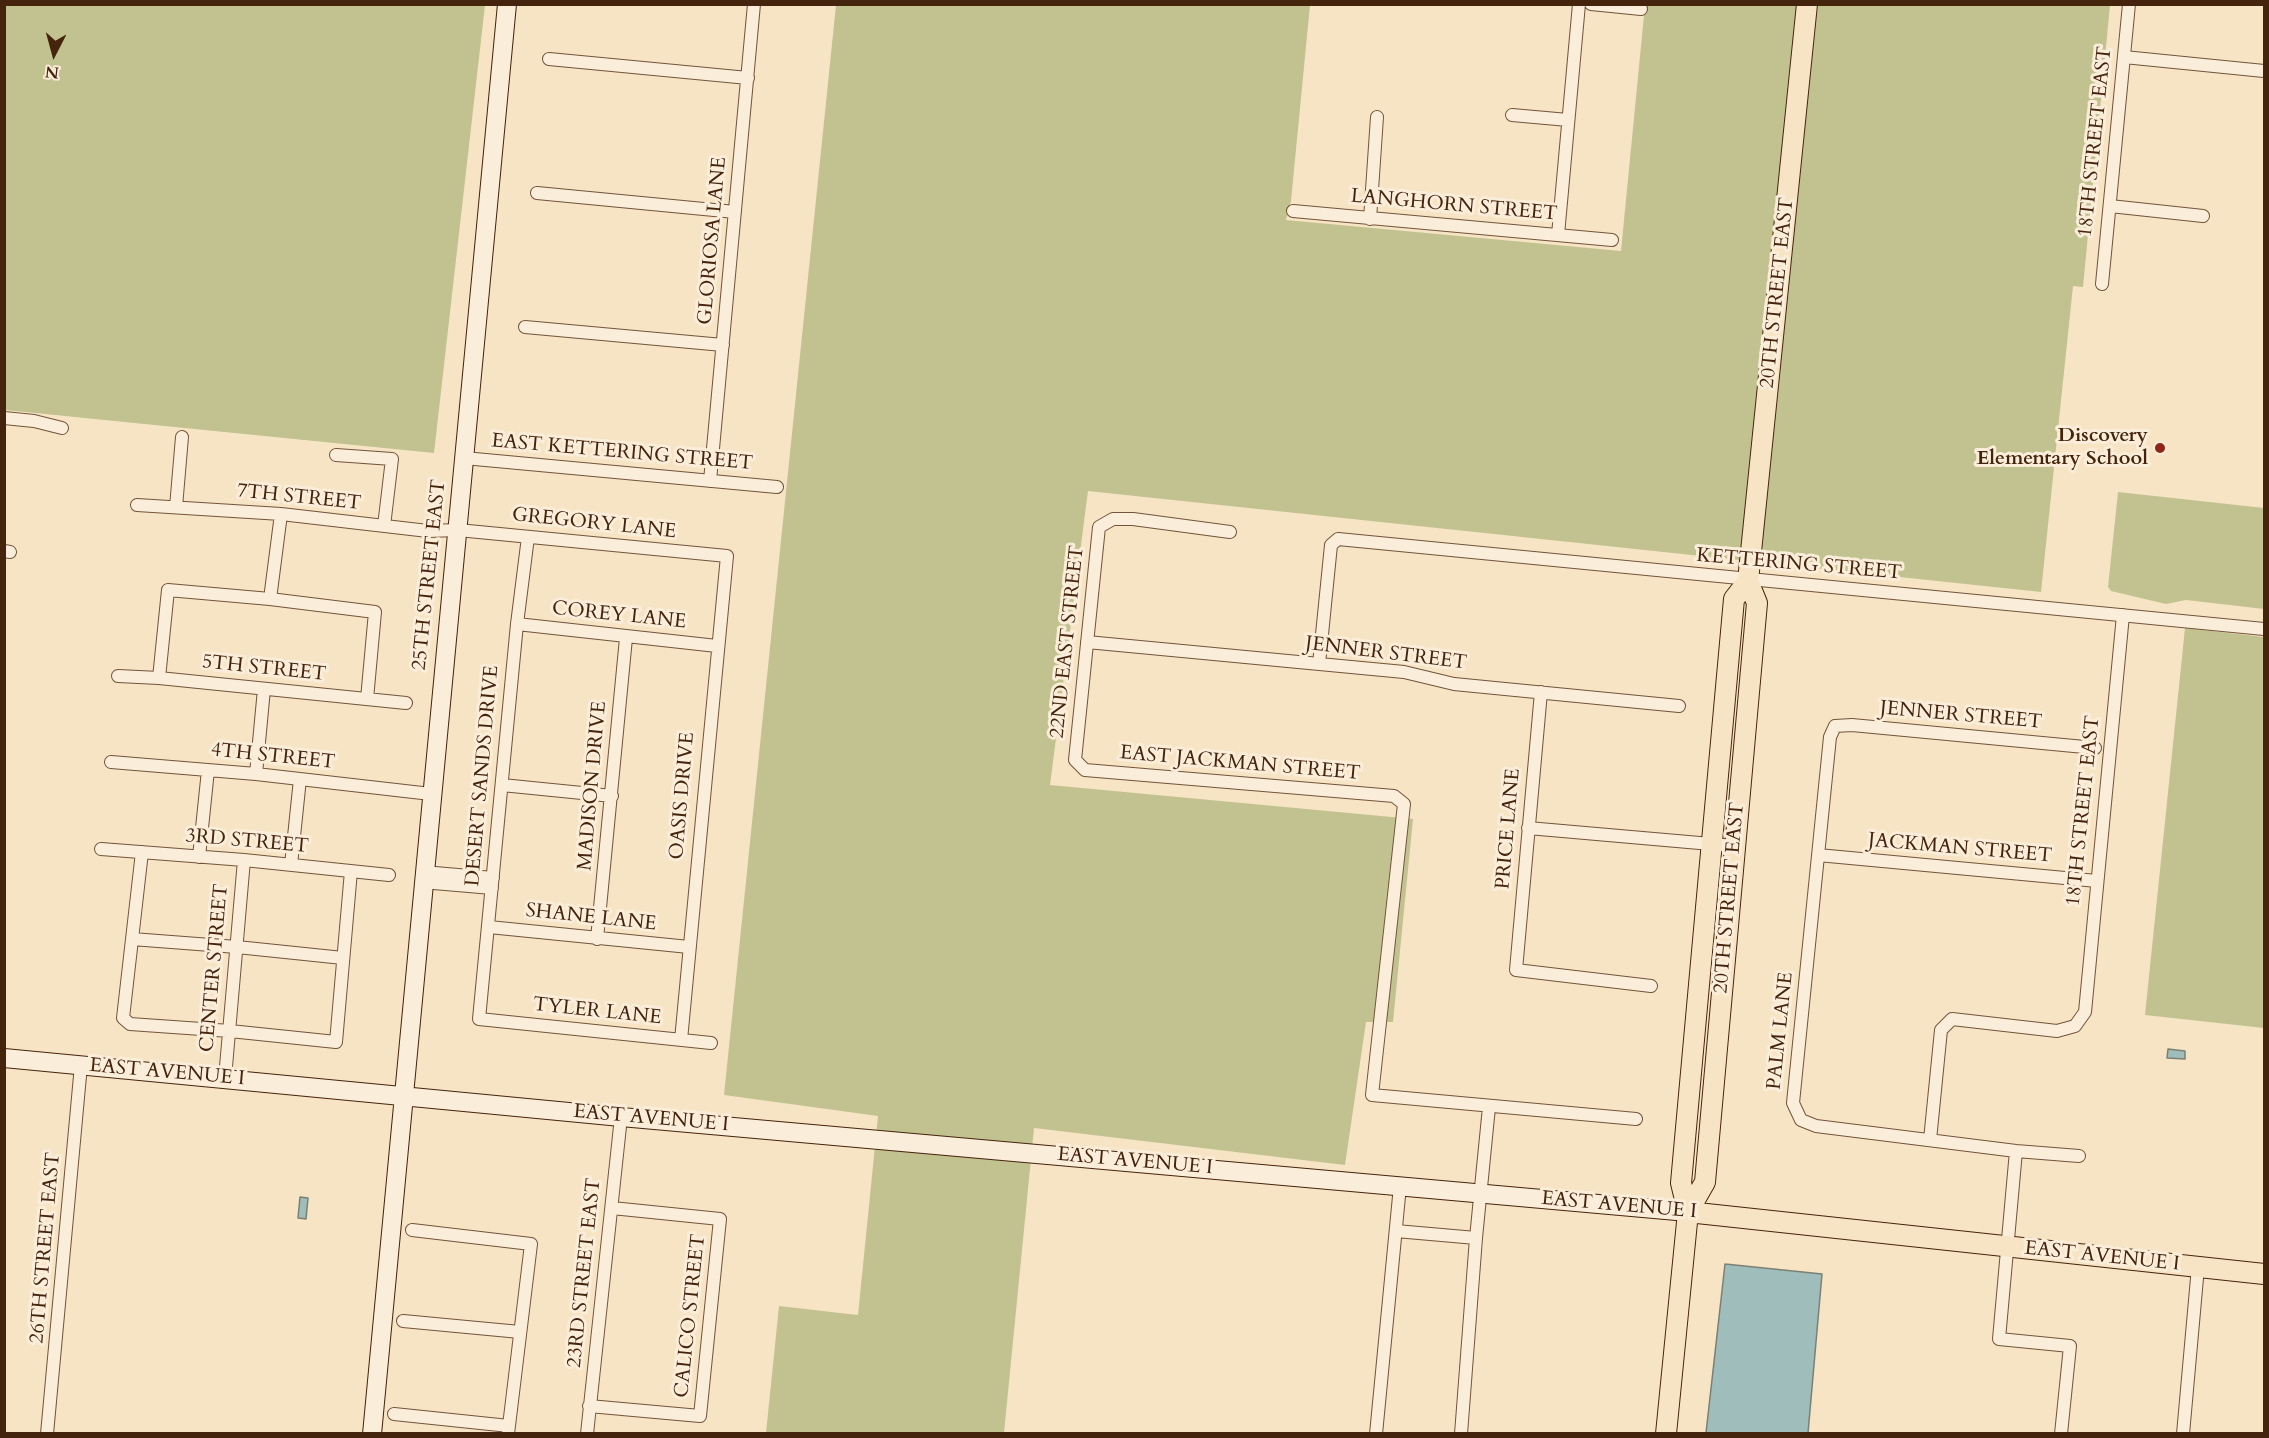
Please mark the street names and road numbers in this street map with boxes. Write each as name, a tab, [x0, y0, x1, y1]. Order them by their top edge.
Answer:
street label: 18TH STREET EAST	[2074, 45, 2118, 239]
street label: GLORIOSA LANE	[694, 156, 732, 326]
street label: LANGHORN STREET	[1350, 185, 1558, 227]
street label: 20TH STREET EAST	[1756, 196, 1800, 390]
street label: EAST KETTERING STREET	[490, 430, 754, 476]
street label: 25TH STREET EAST	[408, 478, 452, 672]
street label: 7TH STREET	[236, 480, 362, 516]
street label: GREGORY LANE	[511, 503, 677, 545]
street label: 22ND EAST STREET	[1046, 544, 1090, 740]
street label: KETTERING STREET	[1695, 544, 1903, 586]
street label: COREY LANE	[551, 597, 687, 635]
street label: JENNER STREET	[1304, 632, 1468, 676]
street label: 5TH STREET	[201, 651, 327, 687]
street label: DESERT SANDS DRIVE	[461, 664, 505, 888]
street label: JENNER STREET	[1879, 697, 2043, 735]
street label: MADISON DRIVE	[574, 700, 612, 872]
street label: 18TH STREET EAST	[2062, 714, 2106, 908]
street label: OASIS DRIVE	[665, 731, 701, 861]
street label: 4TH STREET	[210, 739, 336, 775]
street label: EAST JACKMAN STREET	[1119, 742, 1361, 786]
street label: PRICE LANE	[1492, 768, 1526, 890]
street label: 20TH STREET EAST	[1710, 801, 1750, 995]
street label: 3RD STREET	[184, 825, 310, 859]
street label: JACKMAN STREET	[1867, 829, 2053, 869]
street label: CENTER STREET	[196, 883, 234, 1053]
street label: SHANE LANE	[524, 899, 658, 937]
street label: PALM LANE	[1763, 971, 1799, 1091]
street label: TYLER LANE	[532, 993, 662, 1031]
street label: EAST AVENUE I	[88, 1054, 246, 1092]
street label: EAST AVENUE I	[572, 1100, 730, 1138]
street label: EAST AVENUE I	[1056, 1143, 1214, 1181]
street label: 26TH STREET EAST	[26, 1151, 66, 1345]
street label: 23RD STREET EAST	[563, 1177, 607, 1369]
street label: EAST AVENUE I	[1540, 1187, 1698, 1225]
street label: CALICO STREET	[670, 1233, 712, 1399]
street label: EAST AVENUE I	[2023, 1237, 2181, 1277]

